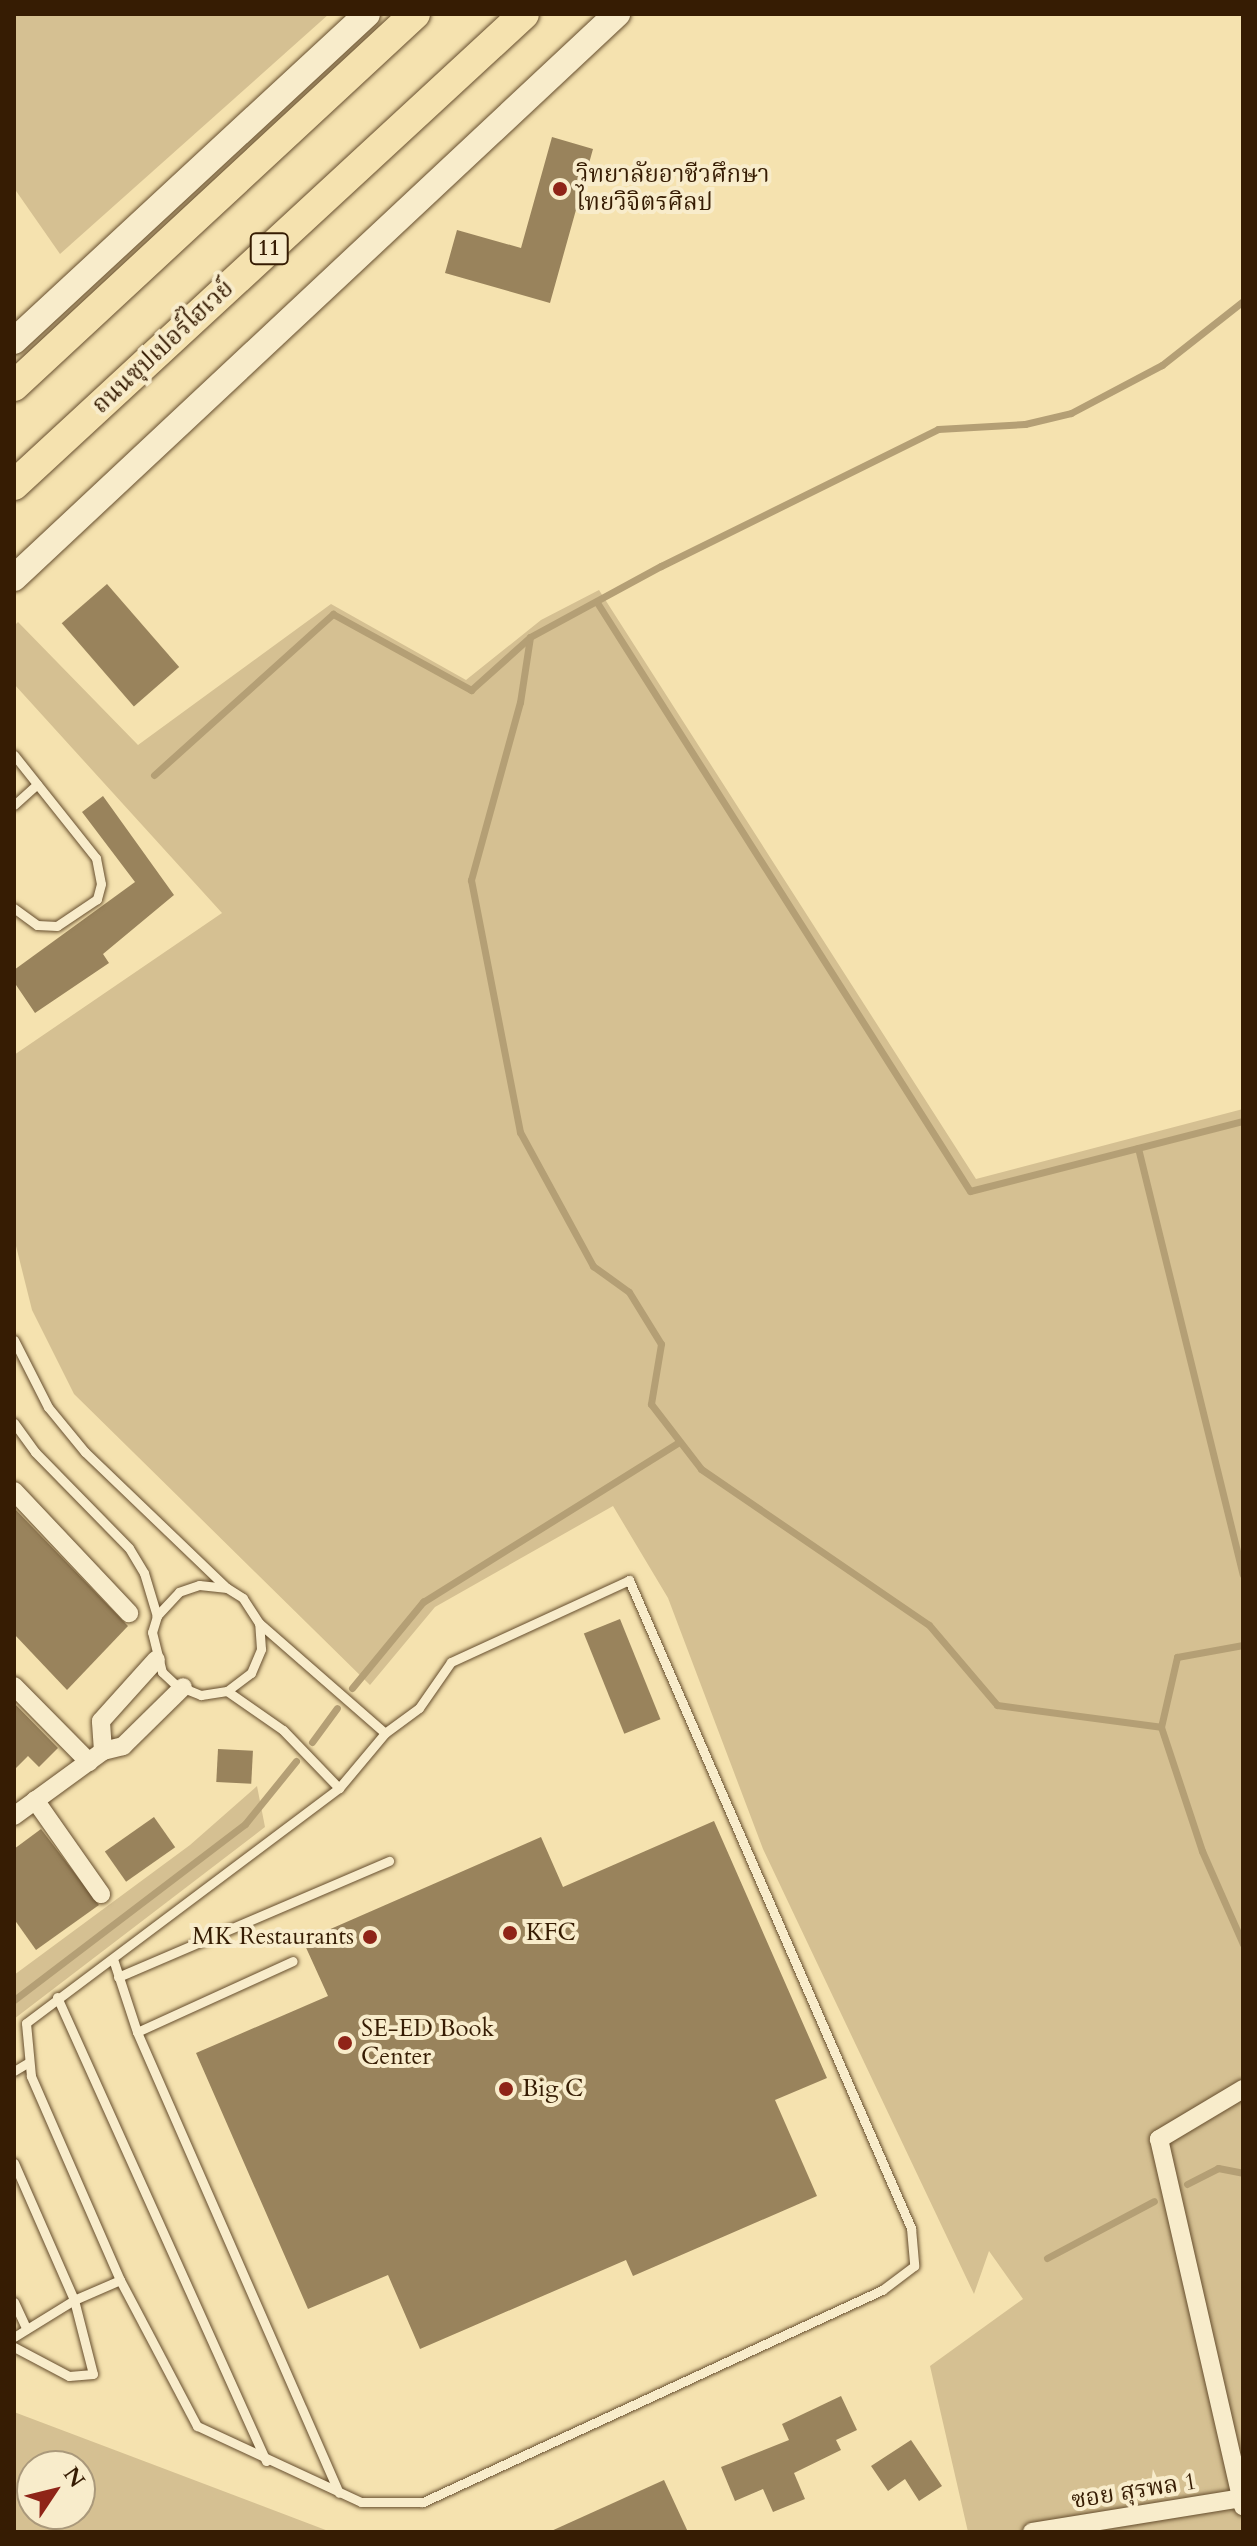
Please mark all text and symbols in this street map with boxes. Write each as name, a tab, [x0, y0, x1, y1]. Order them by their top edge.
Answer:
place label: วิทยาลัยอาชีวศึกษา ไทยวิจิตรศิลป	[576, 161, 770, 217]
marker: วิทยาลัยอาชีวศึกษา ไทยวิจิตรศิลป	[551, 180, 569, 198]
road number: 11	[249, 231, 289, 267]
street label: ถนนซุปเปอร์ไฮเวย์	[86, 274, 240, 420]
place label: KFC	[526, 1919, 576, 1947]
place label: MK Restaurants	[192, 1923, 354, 1951]
marker: KFC	[501, 1924, 519, 1942]
marker: MK Restaurants	[361, 1928, 379, 1946]
place label: SE-ED Book Center	[361, 2015, 494, 2071]
marker: SE-ED Book Center	[336, 2034, 354, 2052]
place label: Big C	[522, 2075, 583, 2103]
marker: Big C	[497, 2080, 515, 2098]
north arrow	[16, 2450, 96, 2530]
text: N	[56, 2461, 92, 2494]
street label: ซอย สุรพล 1	[1069, 2467, 1199, 2515]

